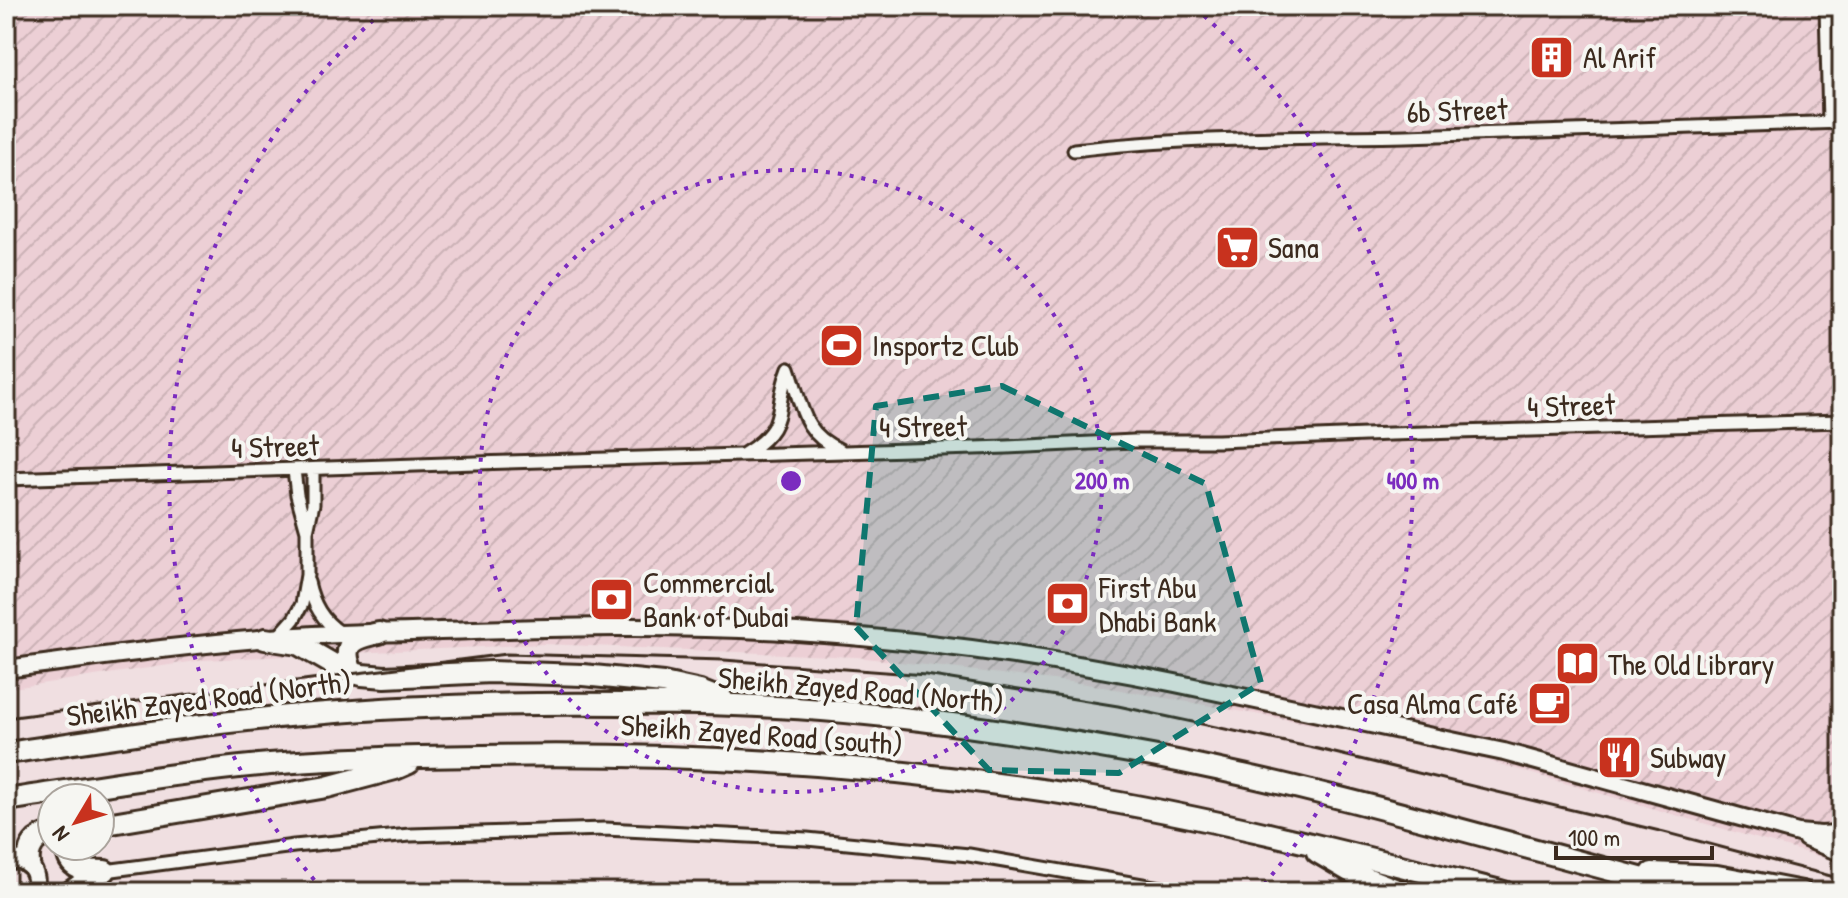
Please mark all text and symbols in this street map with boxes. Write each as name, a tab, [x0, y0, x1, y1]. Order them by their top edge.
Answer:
building icon: Al Arif	[1528, 33, 1576, 81]
place label: Al Arif	[1583, 37, 1656, 77]
street label: 6b Street	[1406, 88, 1509, 132]
supermarket icon: Sana	[1213, 223, 1261, 271]
place label: Sana	[1268, 227, 1319, 267]
sports icon: Insportz Club	[817, 321, 865, 369]
place label: Insportz Club	[872, 325, 1019, 365]
street label: 4 Street	[1526, 383, 1616, 427]
street label: 4 Street	[879, 405, 968, 447]
street label: 4 Street	[230, 424, 320, 468]
text: 200 m	[1075, 464, 1129, 496]
text: 400 m	[1387, 464, 1439, 496]
centre of rings	[777, 467, 805, 495]
place label: Commercial Bank of Dubai	[643, 562, 790, 636]
place label: First Abu Dhabi Bank	[1098, 567, 1217, 641]
bank icon: Commercial Bank of Dubai	[588, 575, 636, 623]
bank icon: First Abu Dhabi Bank	[1044, 580, 1092, 628]
library icon: The Old Library	[1553, 640, 1601, 688]
place label: The Old Library	[1608, 644, 1775, 684]
street label: Sheikh Zayed Road (North)	[716, 657, 1006, 721]
street label: Sheikh Zayed Road (North)	[64, 661, 354, 735]
cafe icon: Casa Alma Café	[1525, 679, 1573, 727]
place label: Casa Alma Café	[1347, 683, 1518, 723]
street label: Sheikh Zayed Road (south)	[620, 704, 904, 764]
restaurant icon: Subway	[1595, 733, 1643, 781]
place label: Subway	[1650, 737, 1726, 777]
north arrow	[36, 782, 116, 862]
scale bar	[1556, 810, 1712, 860]
text: N	[45, 820, 76, 848]
text: 100 m	[1568, 821, 1620, 853]

